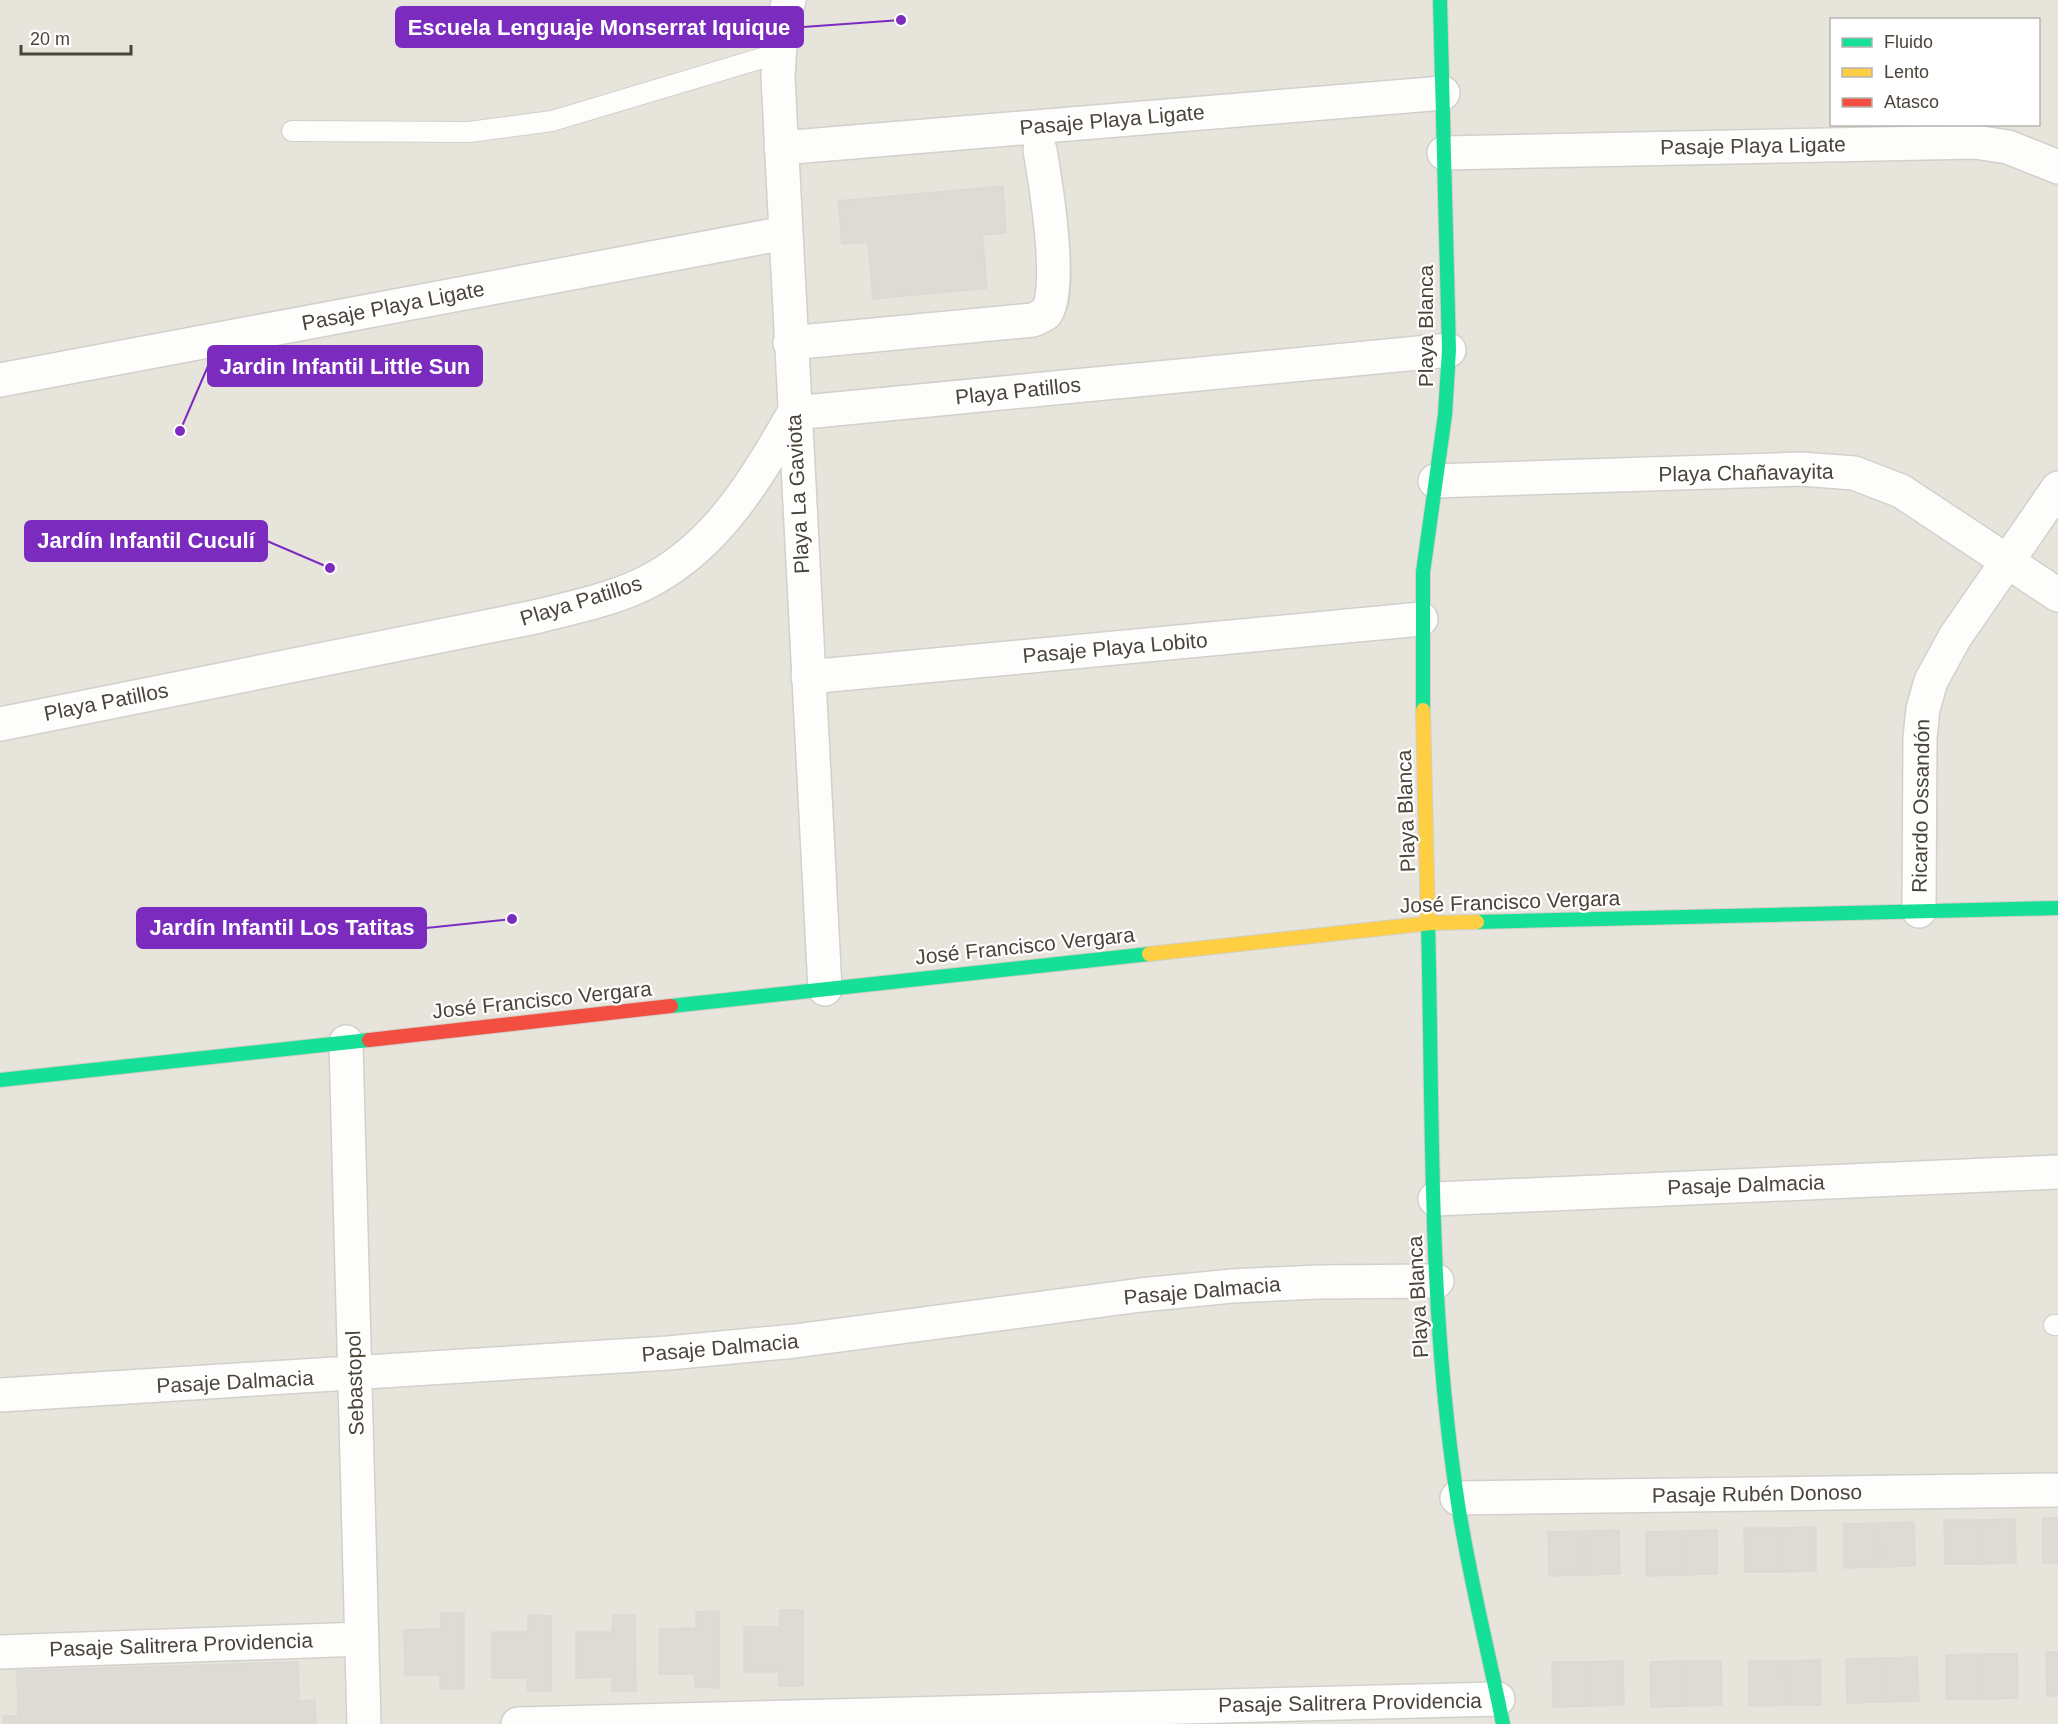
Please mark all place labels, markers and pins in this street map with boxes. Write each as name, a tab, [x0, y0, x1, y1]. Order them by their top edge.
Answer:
callout: Escuela Lenguaje Monserrat Iquique	[396, 7, 803, 47]
callout: Jardin Infantil Little Sun	[208, 346, 482, 386]
callout: Jardín Infantil Cuculí	[25, 521, 267, 561]
callout: Jardín Infantil Los Tatitas	[137, 908, 426, 948]

